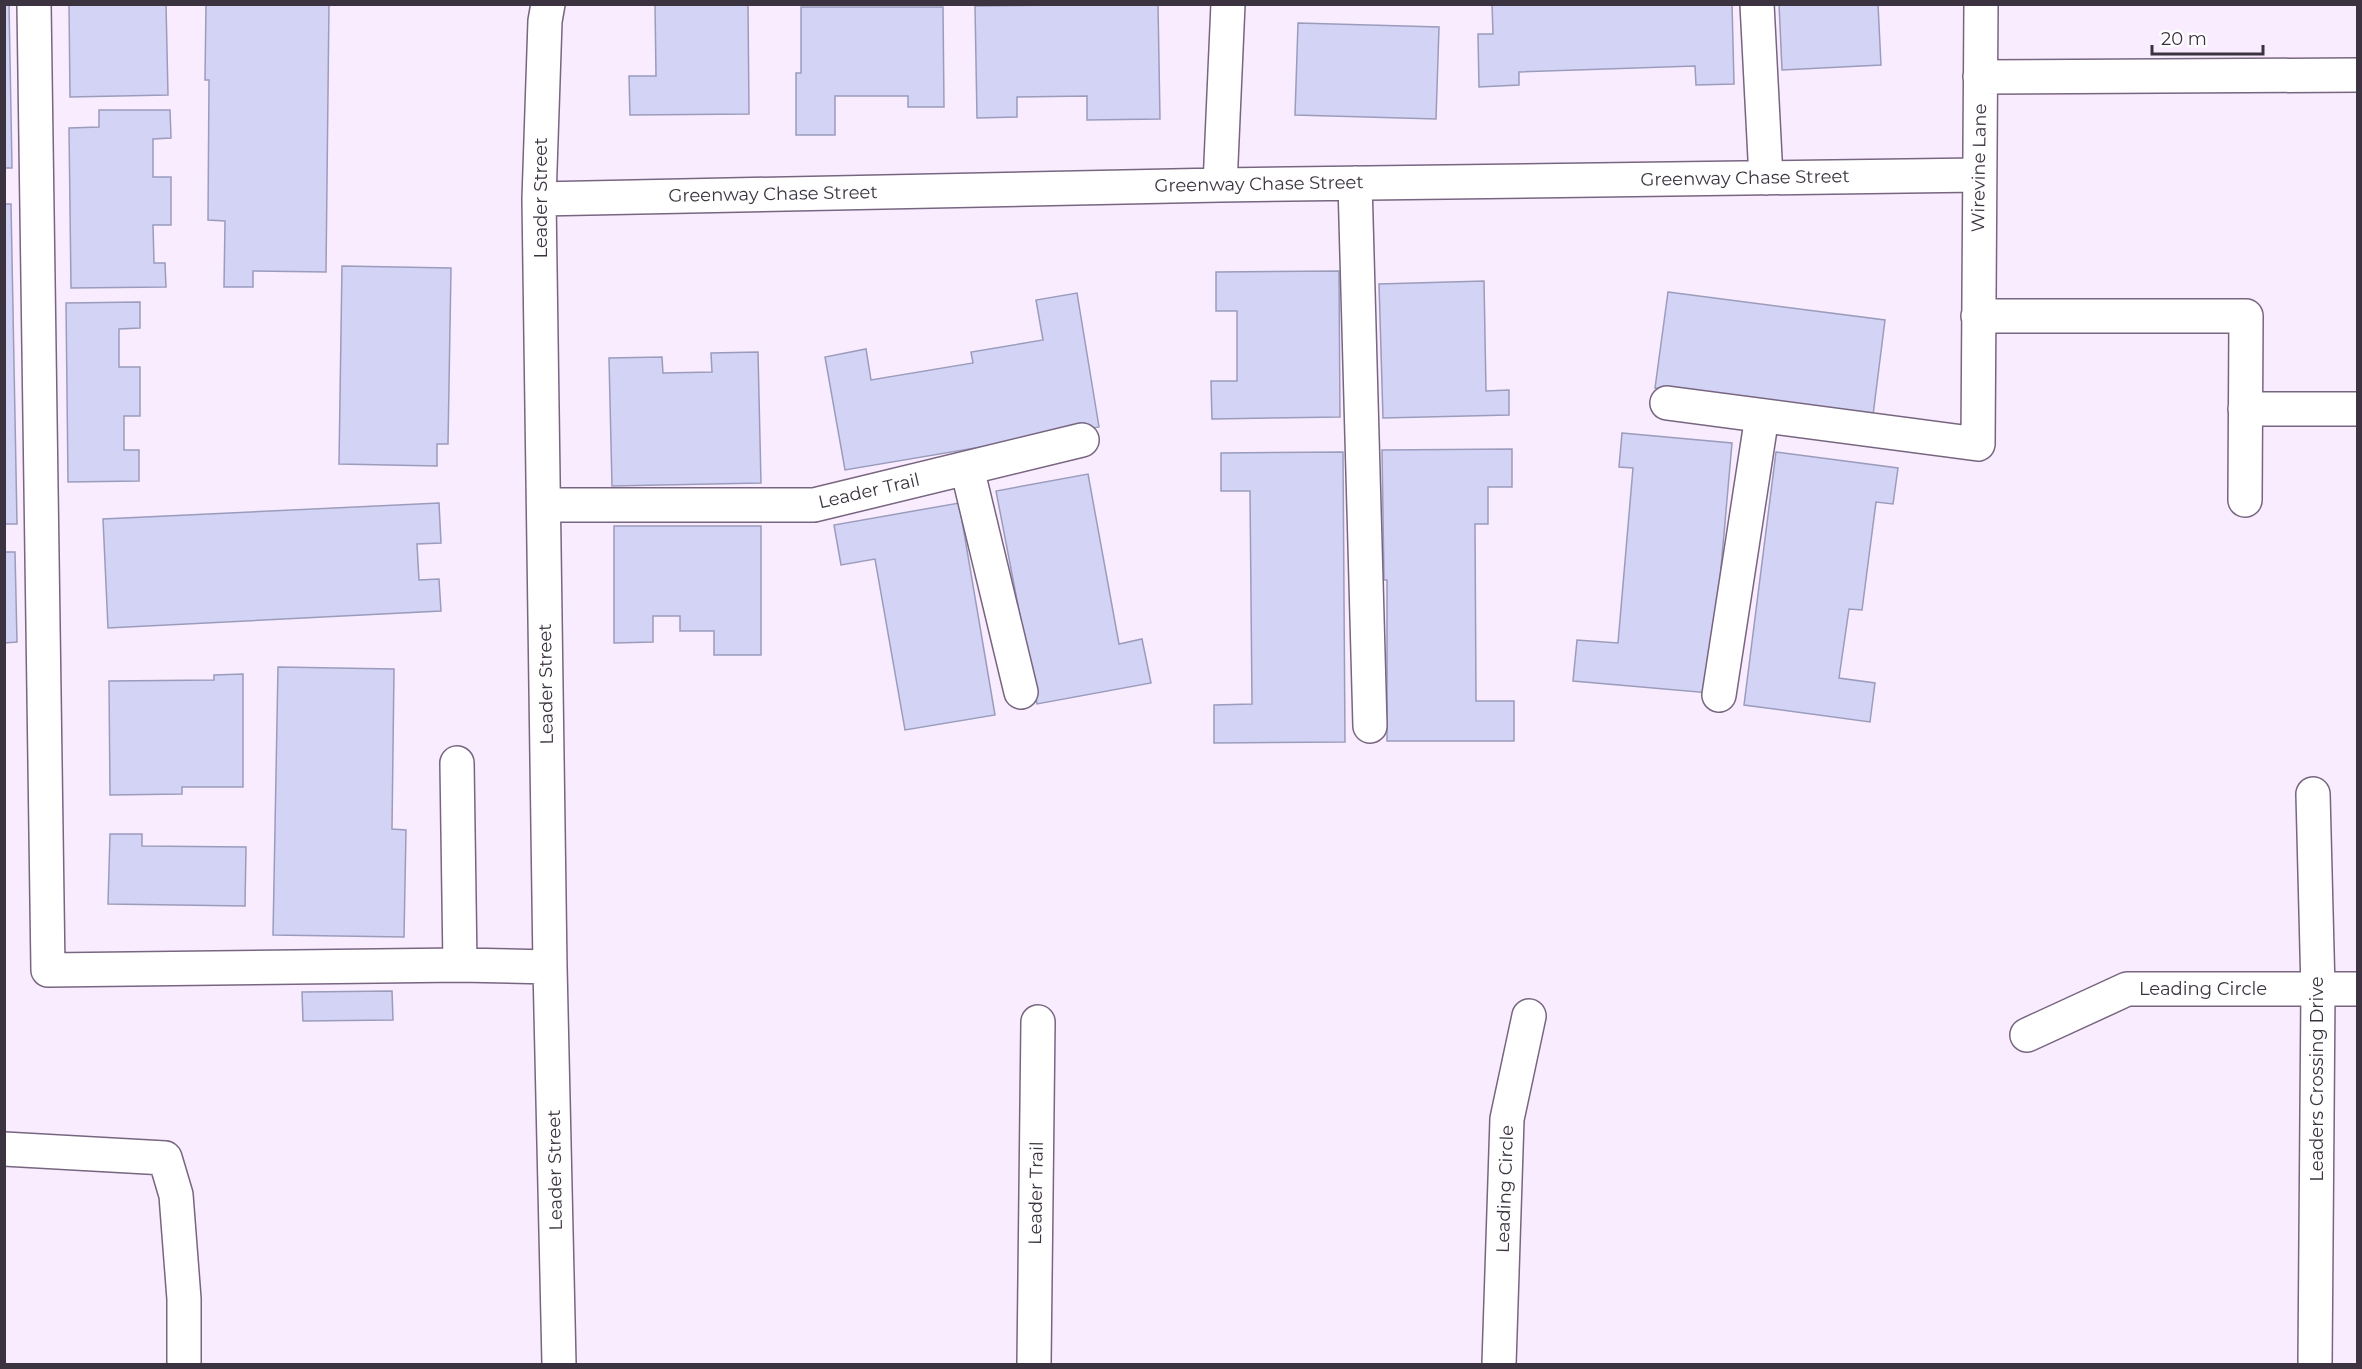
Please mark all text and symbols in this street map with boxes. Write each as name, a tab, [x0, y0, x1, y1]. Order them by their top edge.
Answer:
scale bar	[2152, 18, 2263, 56]
text: 20 m	[2161, 28, 2207, 50]
street label: Wirevine Lane	[1967, 103, 1991, 233]
street label: Leader Street	[530, 137, 552, 259]
street label: Greenway Chase Street	[1640, 165, 1850, 191]
street label: Greenway Chase Street	[1154, 171, 1364, 197]
street label: Greenway Chase Street	[668, 181, 878, 207]
street label: Leader Trail	[816, 469, 922, 513]
street label: Leader Street	[534, 623, 558, 745]
street label: Leaders Crossing Drive	[2306, 976, 2328, 1182]
street label: Leading Circle	[2139, 978, 2267, 1000]
street label: Leader Street	[543, 1109, 567, 1231]
street label: Leading Circle	[1492, 1124, 1518, 1253]
street label: Leader Trail	[1024, 1141, 1048, 1245]

